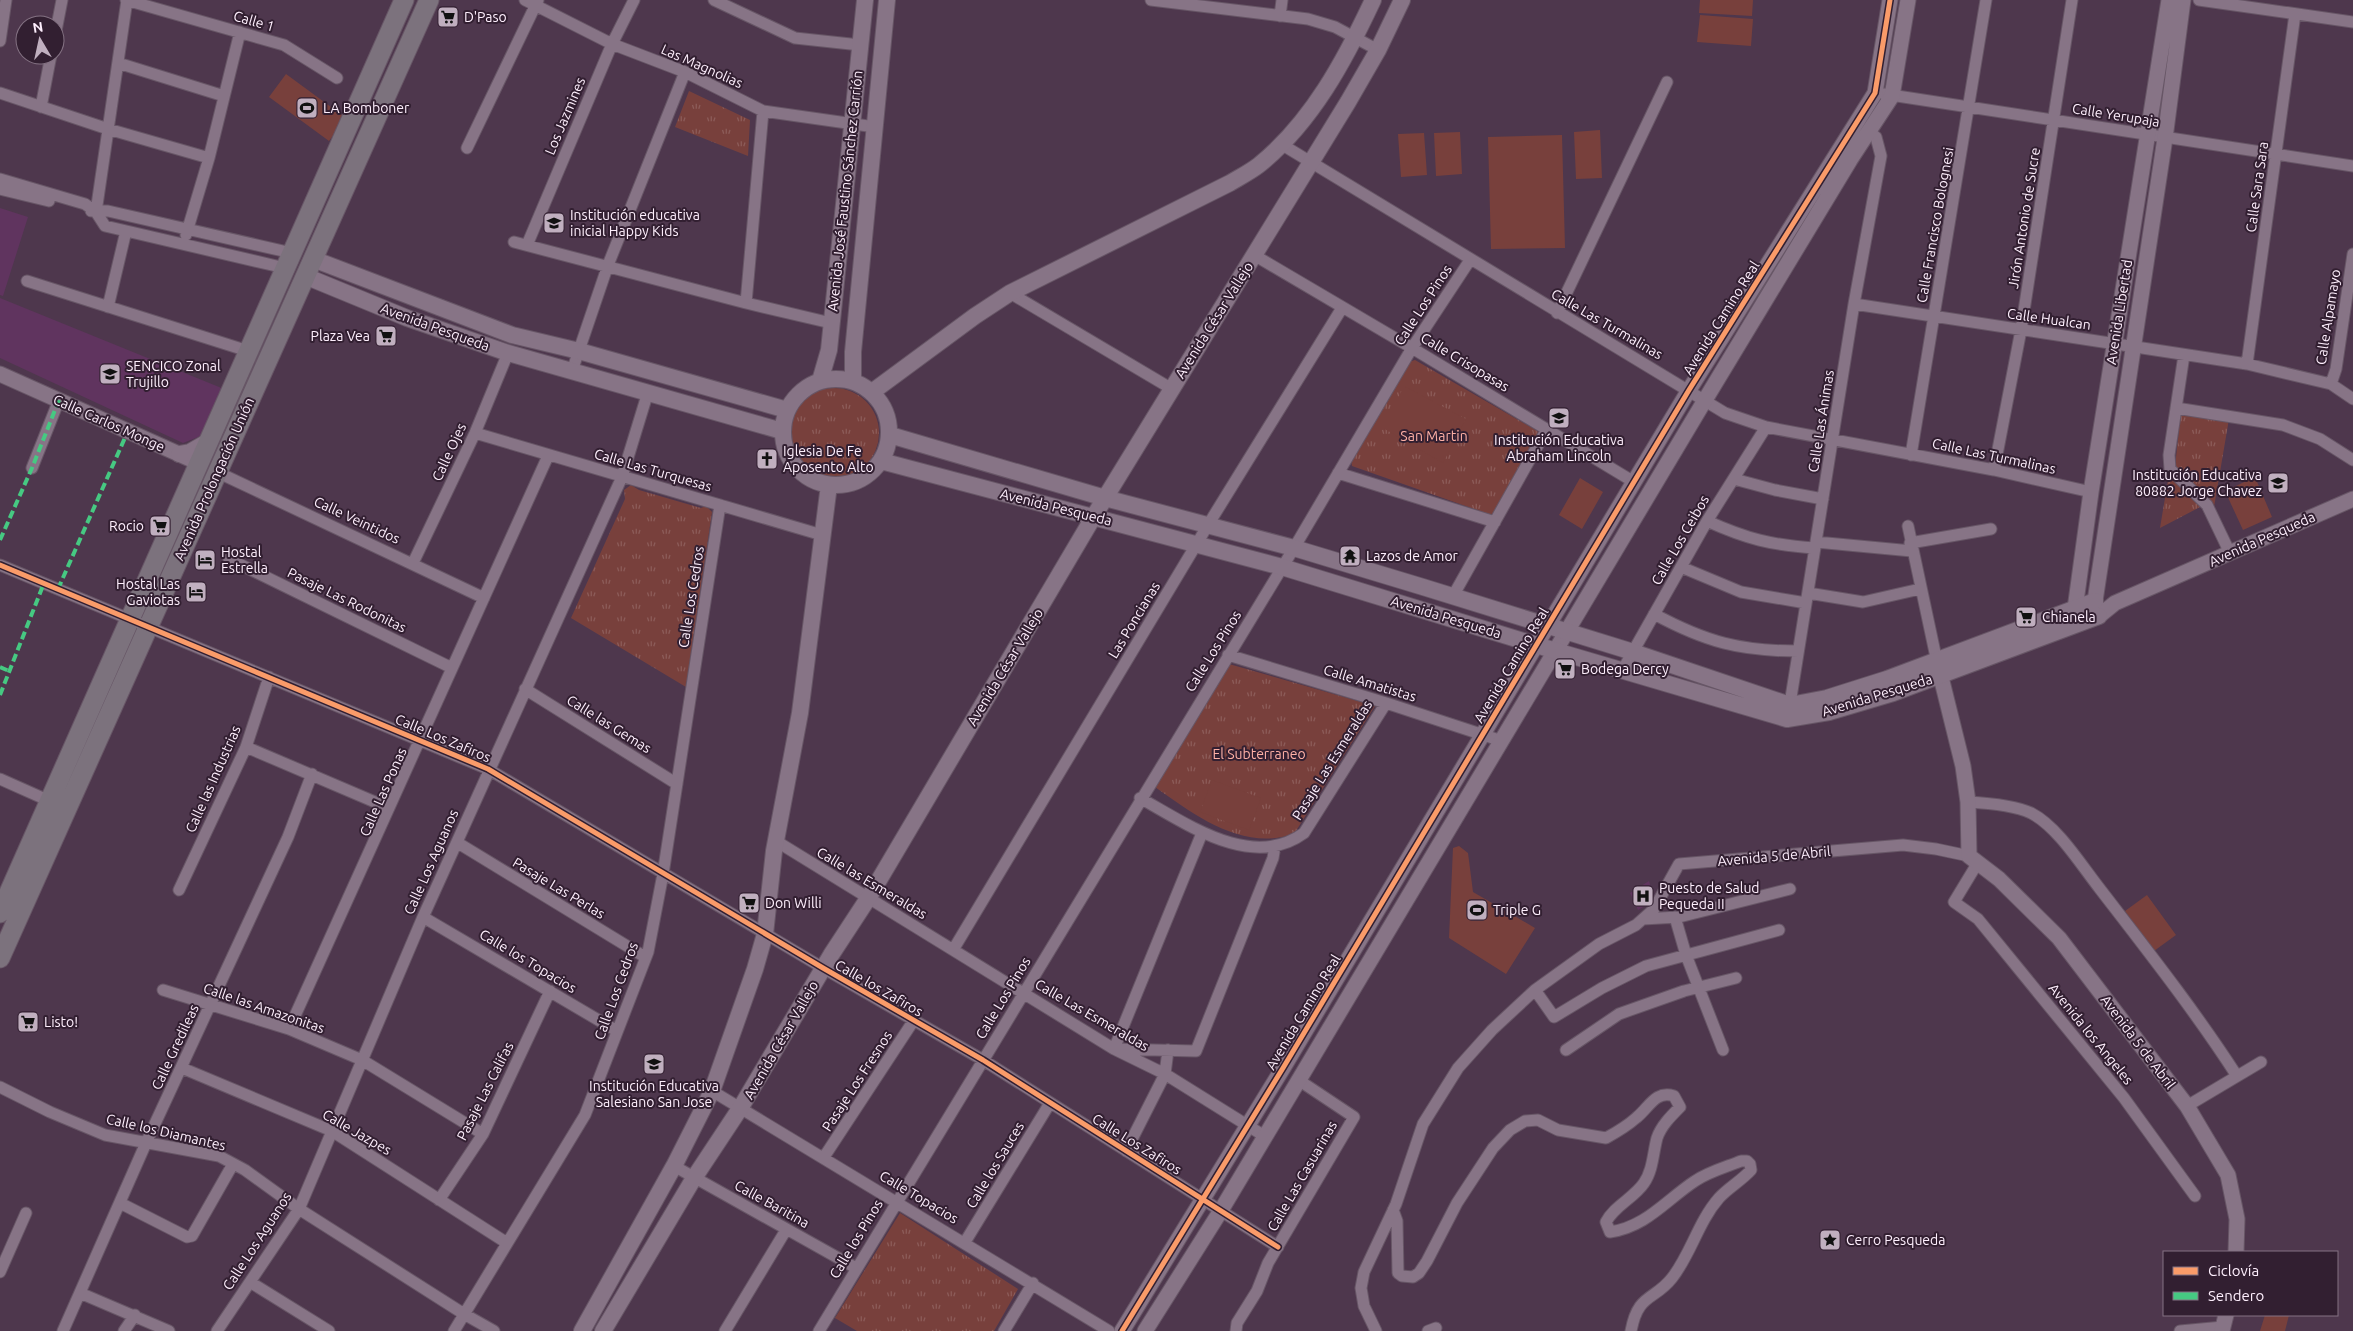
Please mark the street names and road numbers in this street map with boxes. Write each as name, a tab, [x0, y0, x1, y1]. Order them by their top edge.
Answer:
street label: Calle 1	[232, 8, 276, 34]
street label: Las Magnolias	[659, 41, 745, 91]
street label: Avenida José Faustino Sánchez Carrión	[824, 70, 866, 312]
street label: Los Jazmines	[542, 75, 588, 157]
street label: Calle Yerupaja	[2071, 100, 2161, 130]
street label: Calle Sara Sara	[2243, 141, 2271, 233]
street label: Calle Francisco Bolognesi	[1913, 146, 1957, 304]
street label: Jirón Antonio de Sucre	[2005, 146, 2043, 290]
street label: Avenida Camino Real	[1679, 258, 1763, 378]
street label: Avenida Libertad	[2103, 258, 2135, 366]
street label: Avenida César Vallejo	[1172, 259, 1256, 381]
street label: Calle Los Pinos	[1391, 262, 1455, 348]
street label: Calle Alpamayo	[2313, 268, 2343, 366]
street label: Calle Las Turmalinas	[1548, 286, 1666, 362]
street label: Avenida Pesqueda	[378, 300, 492, 354]
street label: Calle Hualcan	[2006, 305, 2092, 333]
street label: Calle Crisopasas	[1418, 329, 1512, 395]
street label: Calle Las Ánimas	[1804, 368, 1837, 473]
street label: Calle Carlos Monge	[51, 391, 167, 455]
street label: Avenida Prolongación Unión	[171, 395, 257, 563]
street label: Calle Ojes	[429, 420, 469, 484]
street label: Calle Las Turmalinas	[1931, 435, 2057, 477]
street label: Calle Las Turquesas	[592, 446, 714, 494]
street label: Avenida Pesqueda	[998, 485, 1114, 529]
street label: Calle Los Ceibos	[1648, 492, 1712, 588]
street label: Calle Veintidos	[312, 493, 402, 547]
street label: Avenida Pesqueda	[2206, 508, 2318, 570]
street label: Calle Los Cedros	[675, 545, 707, 649]
street label: Pasaje Las Rodonitas	[285, 564, 409, 636]
street label: Las Poncianas	[1105, 579, 1163, 661]
street label: Avenida Pesqueda	[1389, 593, 1503, 641]
street label: Avenida Camino Real	[1470, 604, 1552, 725]
street label: Avenida César Vallejo	[964, 605, 1046, 729]
street label: Calle Los Pinos	[1182, 607, 1244, 695]
street label: Calle Amatistas	[1322, 661, 1418, 705]
street label: Avenida Pesqueda	[1820, 671, 1934, 719]
street label: Calle las Gemas	[564, 692, 654, 756]
street label: Pasaje Las Esmeraldas	[1289, 697, 1375, 823]
street label: Calle Los Zafiros	[393, 711, 493, 765]
street label: Calle las Industrias	[182, 723, 244, 835]
street label: Calle Las Ponas	[356, 745, 410, 839]
street label: Calle Los Aguanos	[401, 807, 461, 917]
street label: Avenida 5 de Abril	[1717, 843, 1831, 869]
street label: Calle las Esmeraldas	[814, 844, 930, 922]
street label: Pasaje Las Perlas	[510, 854, 608, 922]
street label: Calle los Topacios	[477, 926, 579, 996]
street label: Calle Los Cedros	[591, 940, 641, 1042]
street label: Avenida Camino Real	[1262, 951, 1344, 1072]
street label: Calle Los Pinos	[972, 954, 1034, 1042]
street label: Calle los Zafiros	[832, 956, 926, 1020]
street label: Calle Las Esmeraldas	[1032, 976, 1152, 1054]
street label: Avenida César Vallejo	[741, 978, 821, 1102]
street label: Calle las Amazonitas	[201, 980, 327, 1036]
street label: Avenida los Angeles	[2045, 980, 2137, 1088]
street label: Avenida 5 de Abril	[2098, 992, 2179, 1092]
street label: Calle Gredileas	[148, 1002, 202, 1092]
street label: Pasaje Los Fresnos	[819, 1028, 895, 1134]
street label: Pasaje Las Califas	[453, 1039, 517, 1143]
street label: Calle Jazpes	[320, 1106, 394, 1158]
street label: Calle los Diamantes	[105, 1110, 227, 1154]
street label: Calle Los Zafiros	[1089, 1110, 1185, 1178]
street label: Calle Las Casuarinas	[1264, 1118, 1340, 1234]
street label: Calle los Sauces	[963, 1119, 1027, 1211]
street label: Calle Topacios	[877, 1167, 961, 1227]
street label: Calle Baritina	[732, 1177, 812, 1231]
street label: Calle Los Aguanos	[219, 1189, 295, 1293]
street label: Calle los Pinos	[826, 1197, 886, 1281]

